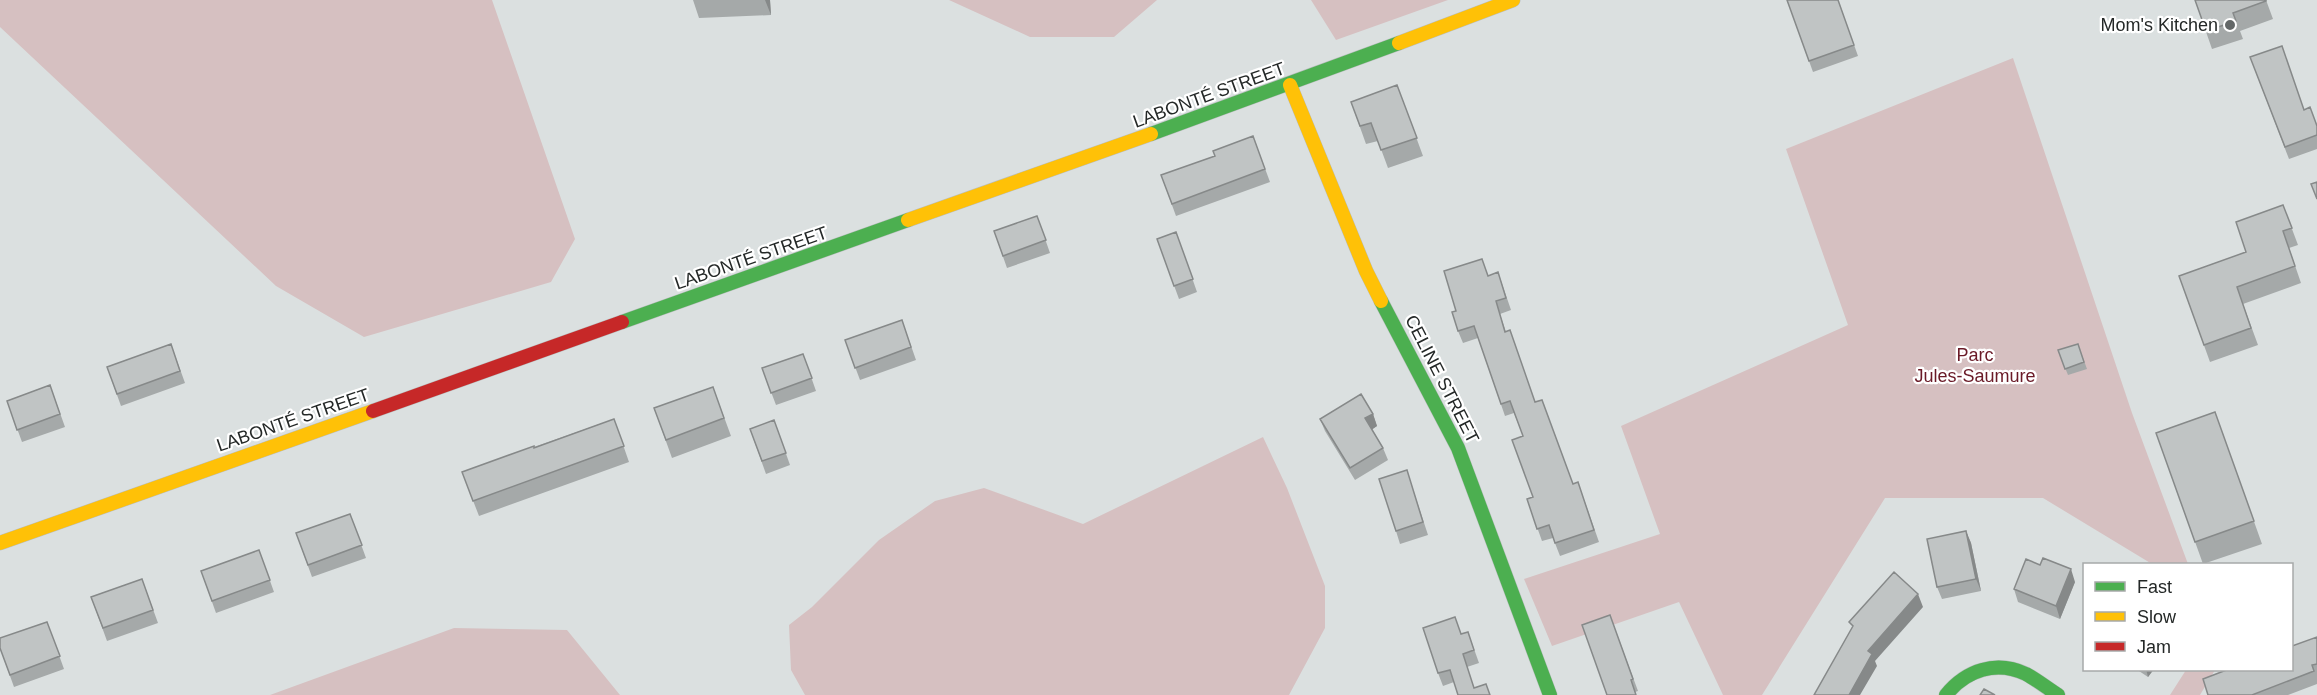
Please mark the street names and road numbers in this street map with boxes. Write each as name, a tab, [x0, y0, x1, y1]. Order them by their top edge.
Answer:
street label: LABONTÉ STREET	[1130, 58, 1288, 132]
street label: LABONTÉ STREET	[672, 222, 830, 294]
street label: CELINE STREET	[1401, 312, 1483, 446]
street label: LABONTÉ STREET	[214, 384, 372, 456]

